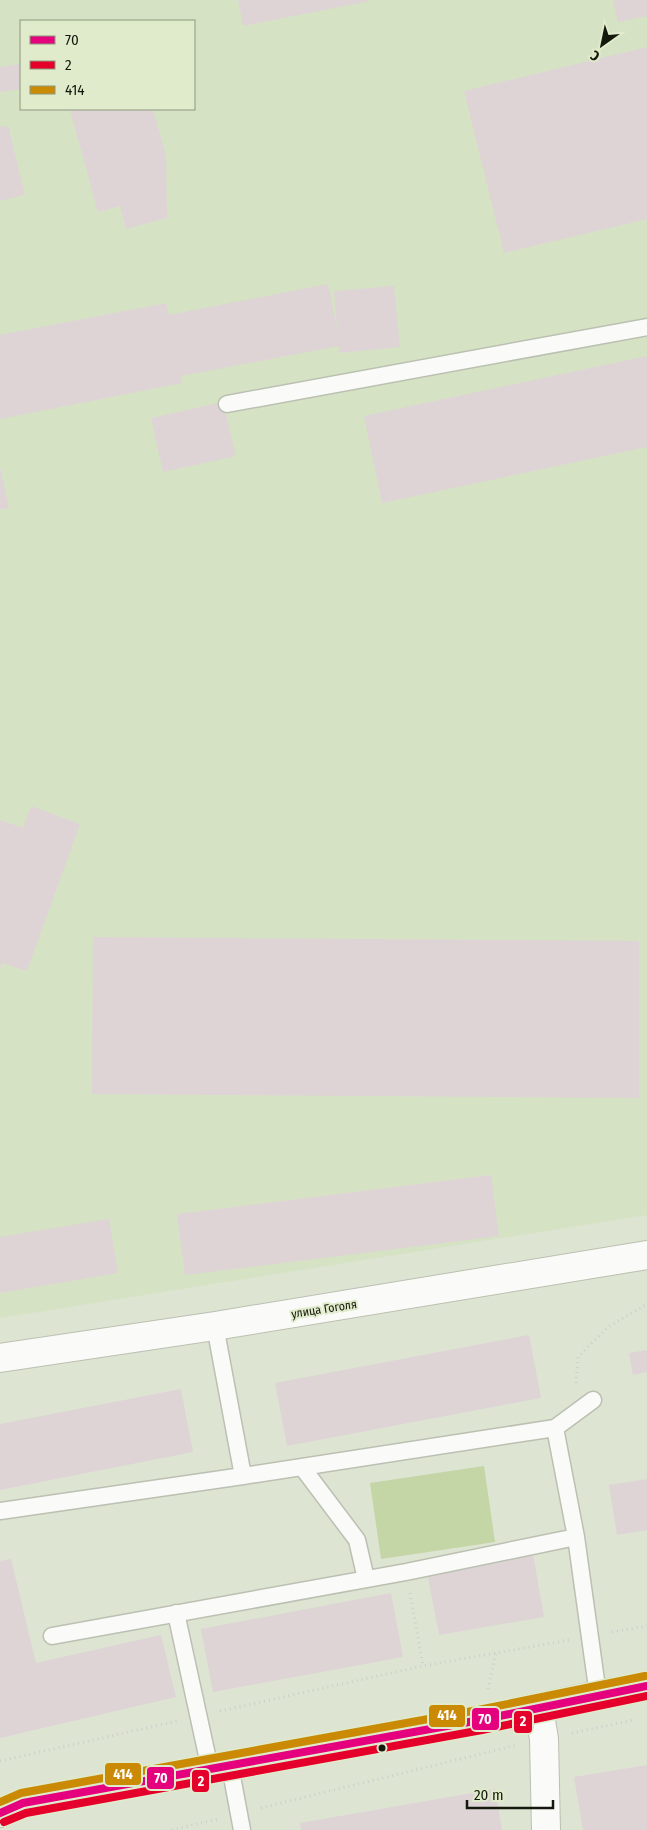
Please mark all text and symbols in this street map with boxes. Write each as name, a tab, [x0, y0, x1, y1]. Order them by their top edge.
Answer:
legend	[20, 20, 195, 110]
north arrow	[577, 20, 627, 70]
text: 70	[65, 31, 79, 49]
text: С	[587, 46, 603, 65]
text: 2	[65, 56, 72, 74]
text: 414	[65, 81, 85, 99]
street label: улица Гоголя	[290, 1297, 358, 1321]
line badge: 414	[428, 1704, 466, 1728]
text: 414	[437, 1707, 457, 1724]
line badge: 70	[471, 1707, 500, 1731]
line badge: 2	[513, 1710, 533, 1734]
text: 70	[478, 1711, 492, 1728]
text: 2	[519, 1713, 527, 1730]
unlabelled marker	[377, 1743, 387, 1753]
line badge: 414	[104, 1762, 142, 1786]
text: 414	[113, 1766, 133, 1783]
line badge: 70	[146, 1766, 175, 1790]
line badge: 2	[191, 1769, 210, 1793]
text: 70	[154, 1770, 168, 1787]
text: 2	[197, 1773, 205, 1790]
scale bar	[467, 1778, 553, 1810]
text: 20 m	[474, 1786, 504, 1804]

